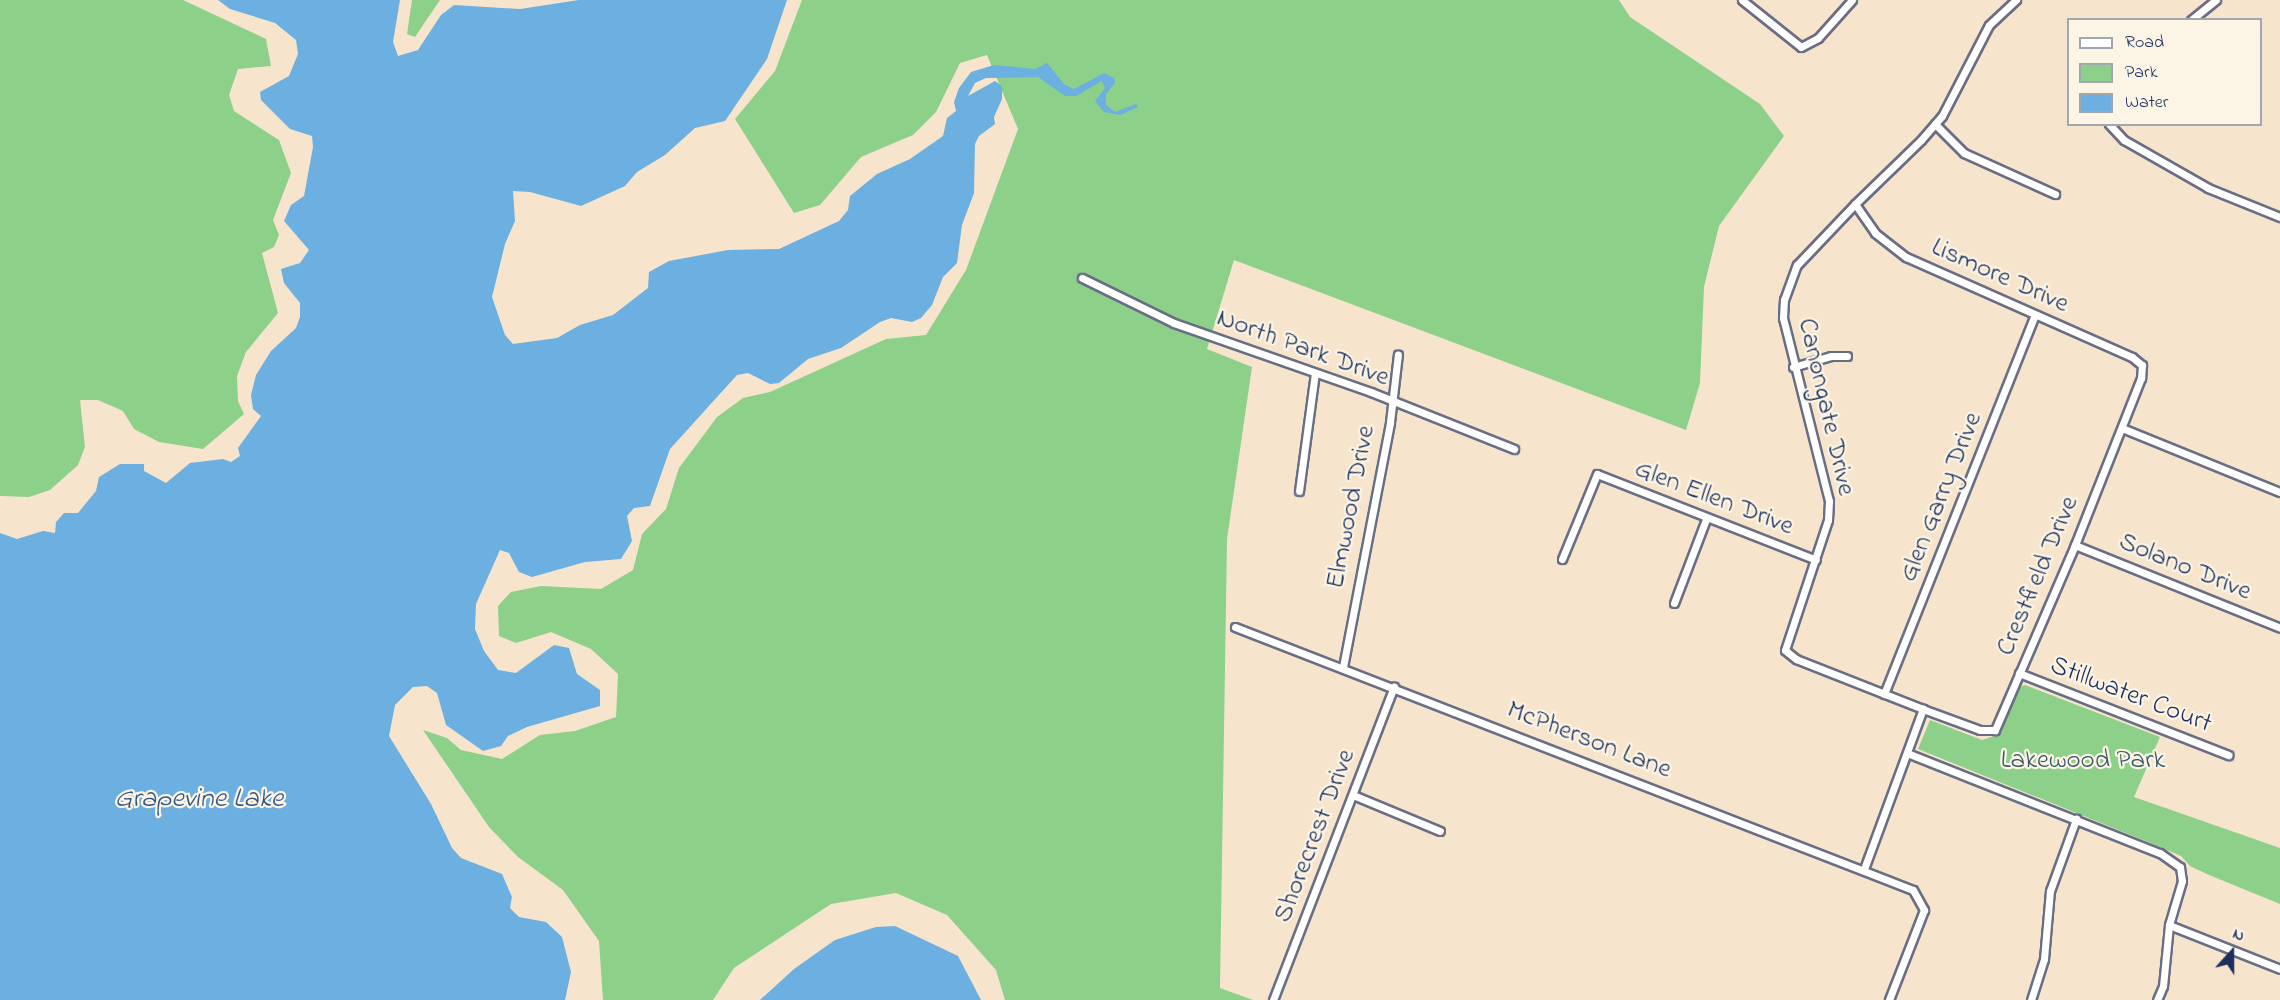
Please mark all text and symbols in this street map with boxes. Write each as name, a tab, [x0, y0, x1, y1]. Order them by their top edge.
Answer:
legend	[2067, 18, 2262, 126]
text: Road	[2125, 30, 2164, 56]
text: Park	[2125, 60, 2158, 86]
text: Water	[2125, 90, 2168, 116]
street label: Lismore Drive	[1926, 231, 2074, 321]
street label: North Park Drive	[1212, 302, 1394, 394]
street label: Canongate Drive	[1790, 315, 1862, 499]
street label: Glen Garry Drive	[1892, 407, 1990, 587]
street label: Elmwood Drive	[1319, 423, 1383, 591]
street label: Glen Ellen Drive	[1630, 453, 1798, 543]
street label: Crestfield Drive	[1990, 491, 2086, 661]
street label: Solano Drive	[2114, 526, 2256, 608]
street label: Stillwater Court	[2046, 649, 2216, 741]
street label: McPherson Lane	[1502, 694, 1676, 786]
street label: Shorecrest Drive	[1267, 745, 1363, 927]
park label: Lakewood Park	[2001, 745, 2165, 777]
water label: Grapevine Lake	[115, 783, 283, 817]
north arrow	[2202, 922, 2262, 982]
text: N	[2229, 922, 2248, 948]

